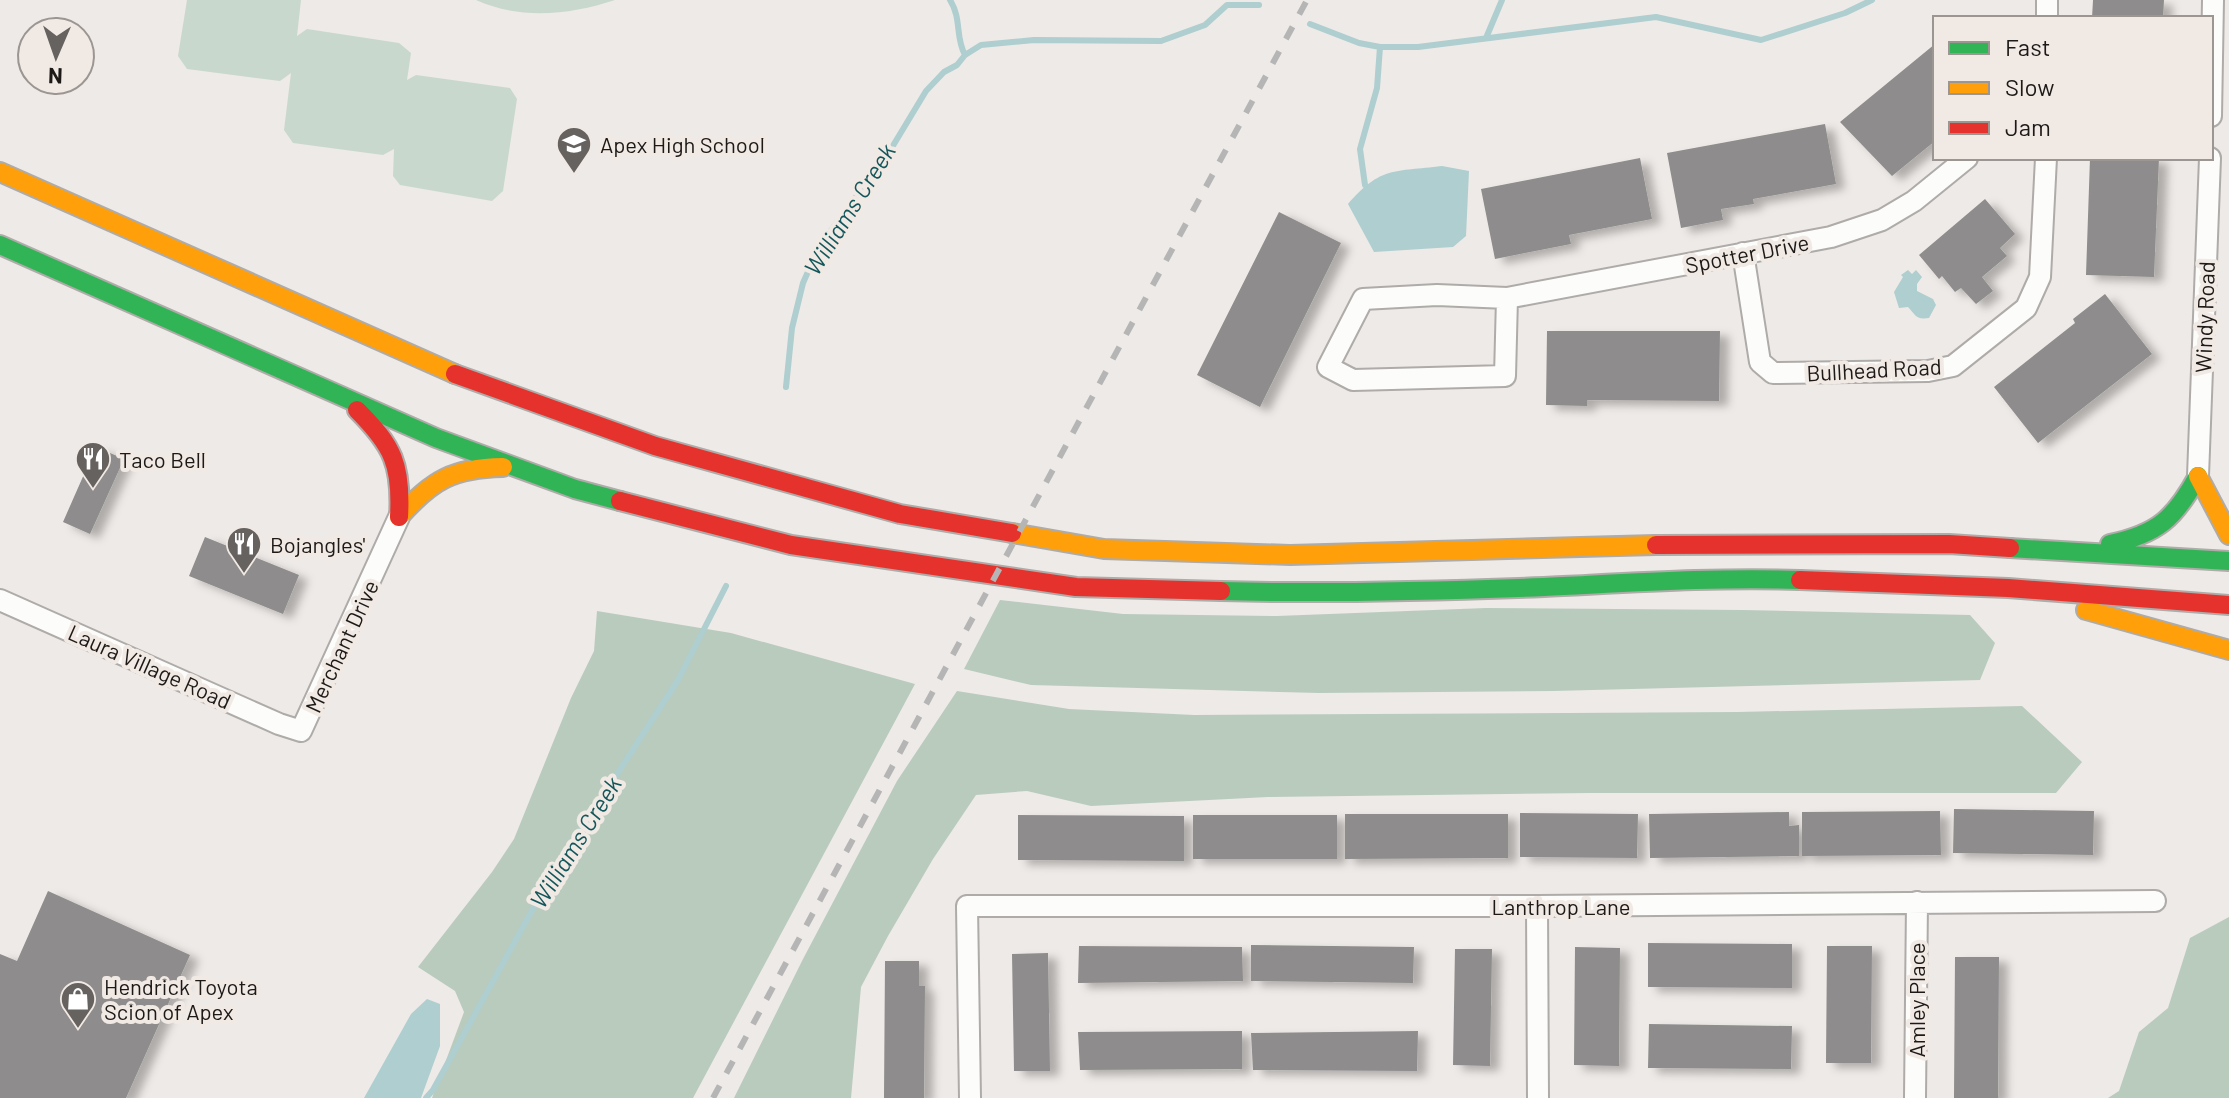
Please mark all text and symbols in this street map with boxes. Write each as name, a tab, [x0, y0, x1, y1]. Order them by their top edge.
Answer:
north arrow	[16, 16, 96, 96]
legend	[1933, 16, 2213, 160]
text: Fast	[2005, 32, 2050, 61]
text: N	[47, 64, 63, 90]
text: Slow	[2005, 72, 2054, 101]
text: Jam	[2005, 112, 2051, 141]
school or university icon: Apex High School	[555, 125, 593, 175]
place label: Apex High School	[600, 131, 765, 157]
water label: Williams Creek	[797, 138, 901, 280]
street label: Spotter Drive	[1683, 228, 1811, 278]
street label: Windy Road	[2189, 261, 2219, 373]
street label: Bullhead Road	[1806, 352, 1942, 386]
restaurant icon: Taco Bell	[74, 440, 112, 490]
place label: Taco Bell	[119, 446, 206, 472]
restaurant icon: Bojangles'	[225, 525, 263, 575]
place label: Bojangles'	[270, 531, 366, 557]
street label: Merchant Drive	[299, 576, 383, 716]
street label: Laura Village Road	[64, 618, 236, 714]
water label: Williams Creek	[523, 771, 627, 913]
street label: Lanthrop Lane	[1491, 893, 1631, 919]
street label: Amley Place	[1903, 942, 1929, 1058]
place label: Hendrick Toyota Scion of Apex	[104, 973, 258, 1024]
shop icon: Hendrick Toyota Scion of Apex	[59, 980, 97, 1030]

